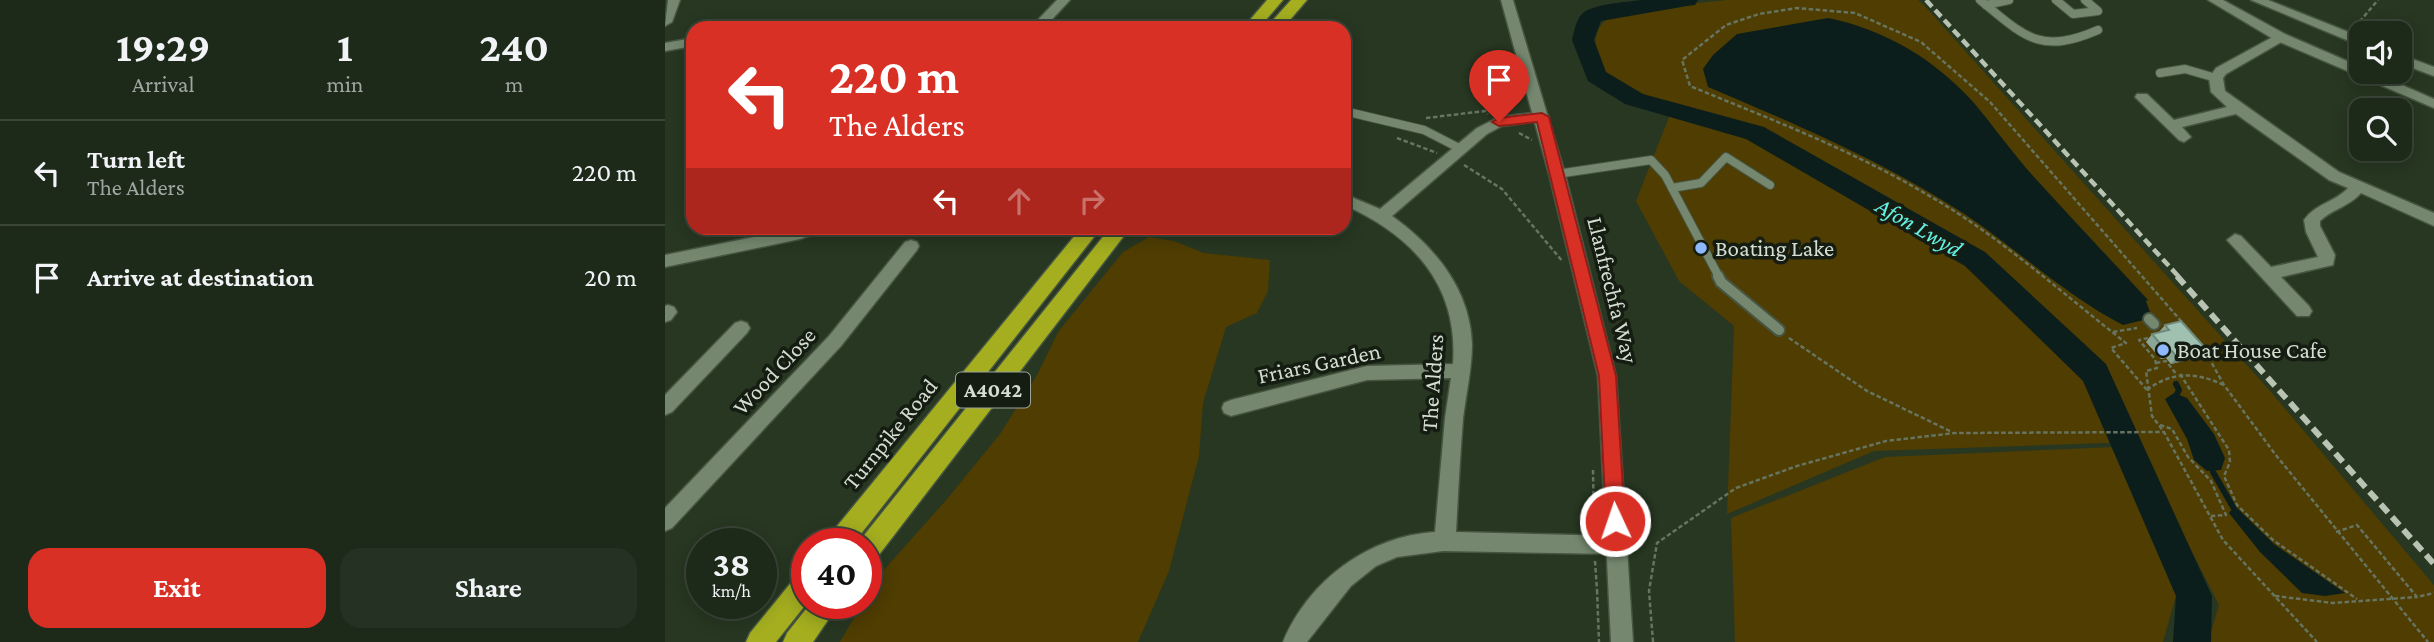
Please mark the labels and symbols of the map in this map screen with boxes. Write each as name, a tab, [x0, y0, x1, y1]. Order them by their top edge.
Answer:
pin	[1469, 50, 1529, 122]
water label: Afon Lwyd	[1871, 191, 1968, 262]
street label: Llanfrechfa Way	[1582, 214, 1644, 366]
place label: Boating Lake	[1715, 235, 1834, 261]
marker: Boating Lake	[1693, 240, 1709, 256]
street label: Wood Close	[727, 322, 821, 420]
street label: The Alders	[1416, 333, 1448, 433]
street label: Friars Garden	[1255, 337, 1383, 389]
place label: Boat House Cafe	[2177, 337, 2327, 363]
marker: Boat House Cafe	[2155, 342, 2171, 358]
road number: A4042	[956, 372, 1030, 408]
street label: Turnpike Road	[837, 373, 943, 495]
position arrow	[1578, 484, 1652, 558]
speed limit sign: 40	[791, 528, 882, 619]

